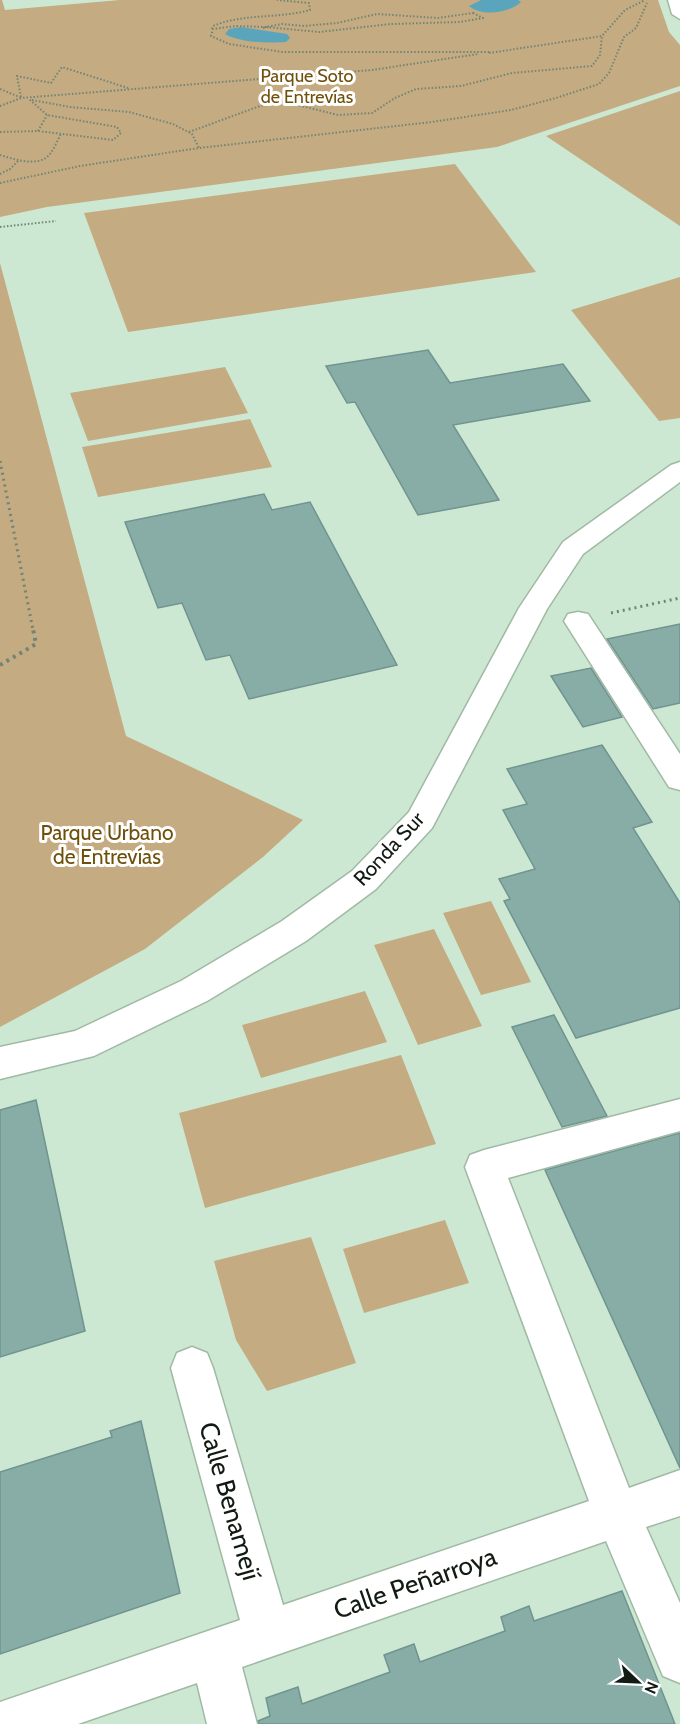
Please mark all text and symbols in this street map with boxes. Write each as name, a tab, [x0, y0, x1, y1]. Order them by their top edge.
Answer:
park label: Parque Soto de Entrevías	[260, 65, 354, 108]
street label: Ronda Sur	[348, 806, 429, 891]
park label: Parque Urbano de Entrevías	[41, 820, 173, 869]
street label: Calle Benamejí	[192, 1418, 268, 1584]
street label: Calle Peñarroya	[329, 1540, 501, 1626]
north arrow	[608, 1652, 668, 1712]
text: N	[640, 1679, 662, 1697]

